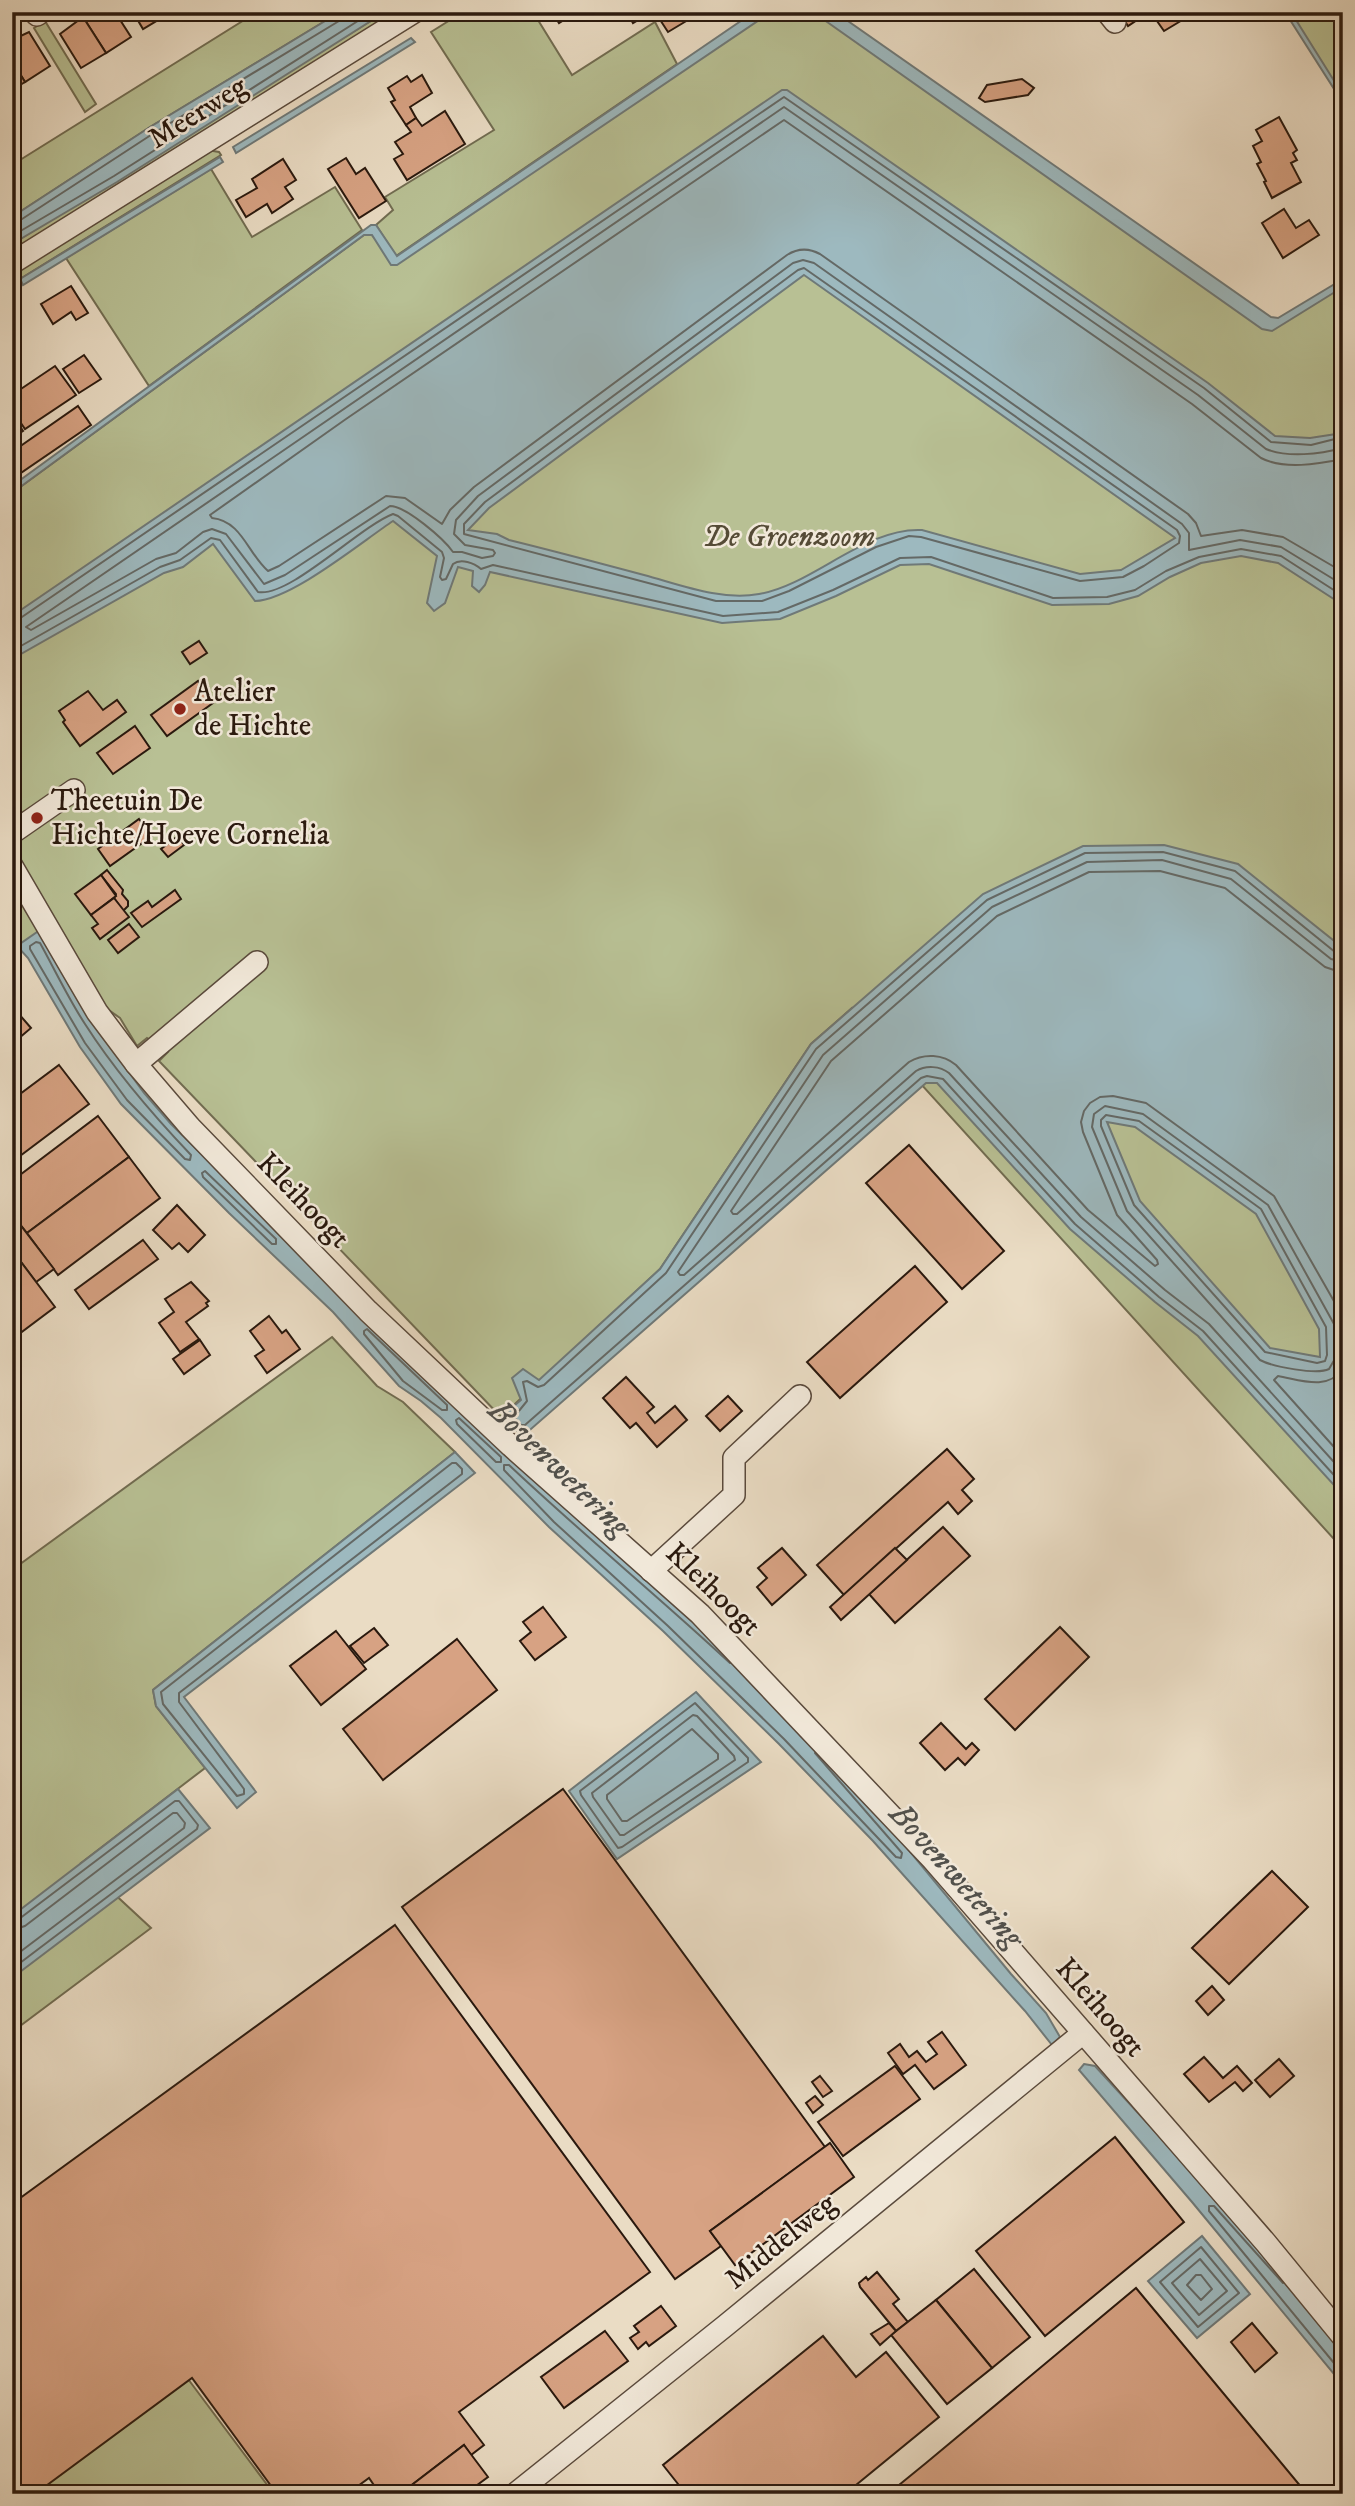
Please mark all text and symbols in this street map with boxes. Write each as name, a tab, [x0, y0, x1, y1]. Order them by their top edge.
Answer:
street label: Meerweg	[142, 68, 255, 158]
park label: De Groenzoom	[703, 519, 875, 556]
place label: Atelier de Hichte	[194, 674, 311, 745]
marker: Atelier de Hichte	[172, 701, 188, 717]
place label: Theetuin De Hichte/Hoeve Cornelia	[51, 783, 330, 854]
marker: Theetuin De Hichte/Hoeve Cornelia	[29, 810, 45, 826]
street label: Kleihoogt	[248, 1145, 358, 1257]
water label: Bovenwetering	[479, 1391, 640, 1549]
street label: Kleihoogt	[657, 1535, 769, 1645]
water label: Bovenwetering	[880, 1794, 1034, 1959]
street label: Kleihoogt	[1047, 1951, 1153, 2065]
street label: Middelweg	[718, 2186, 844, 2298]

